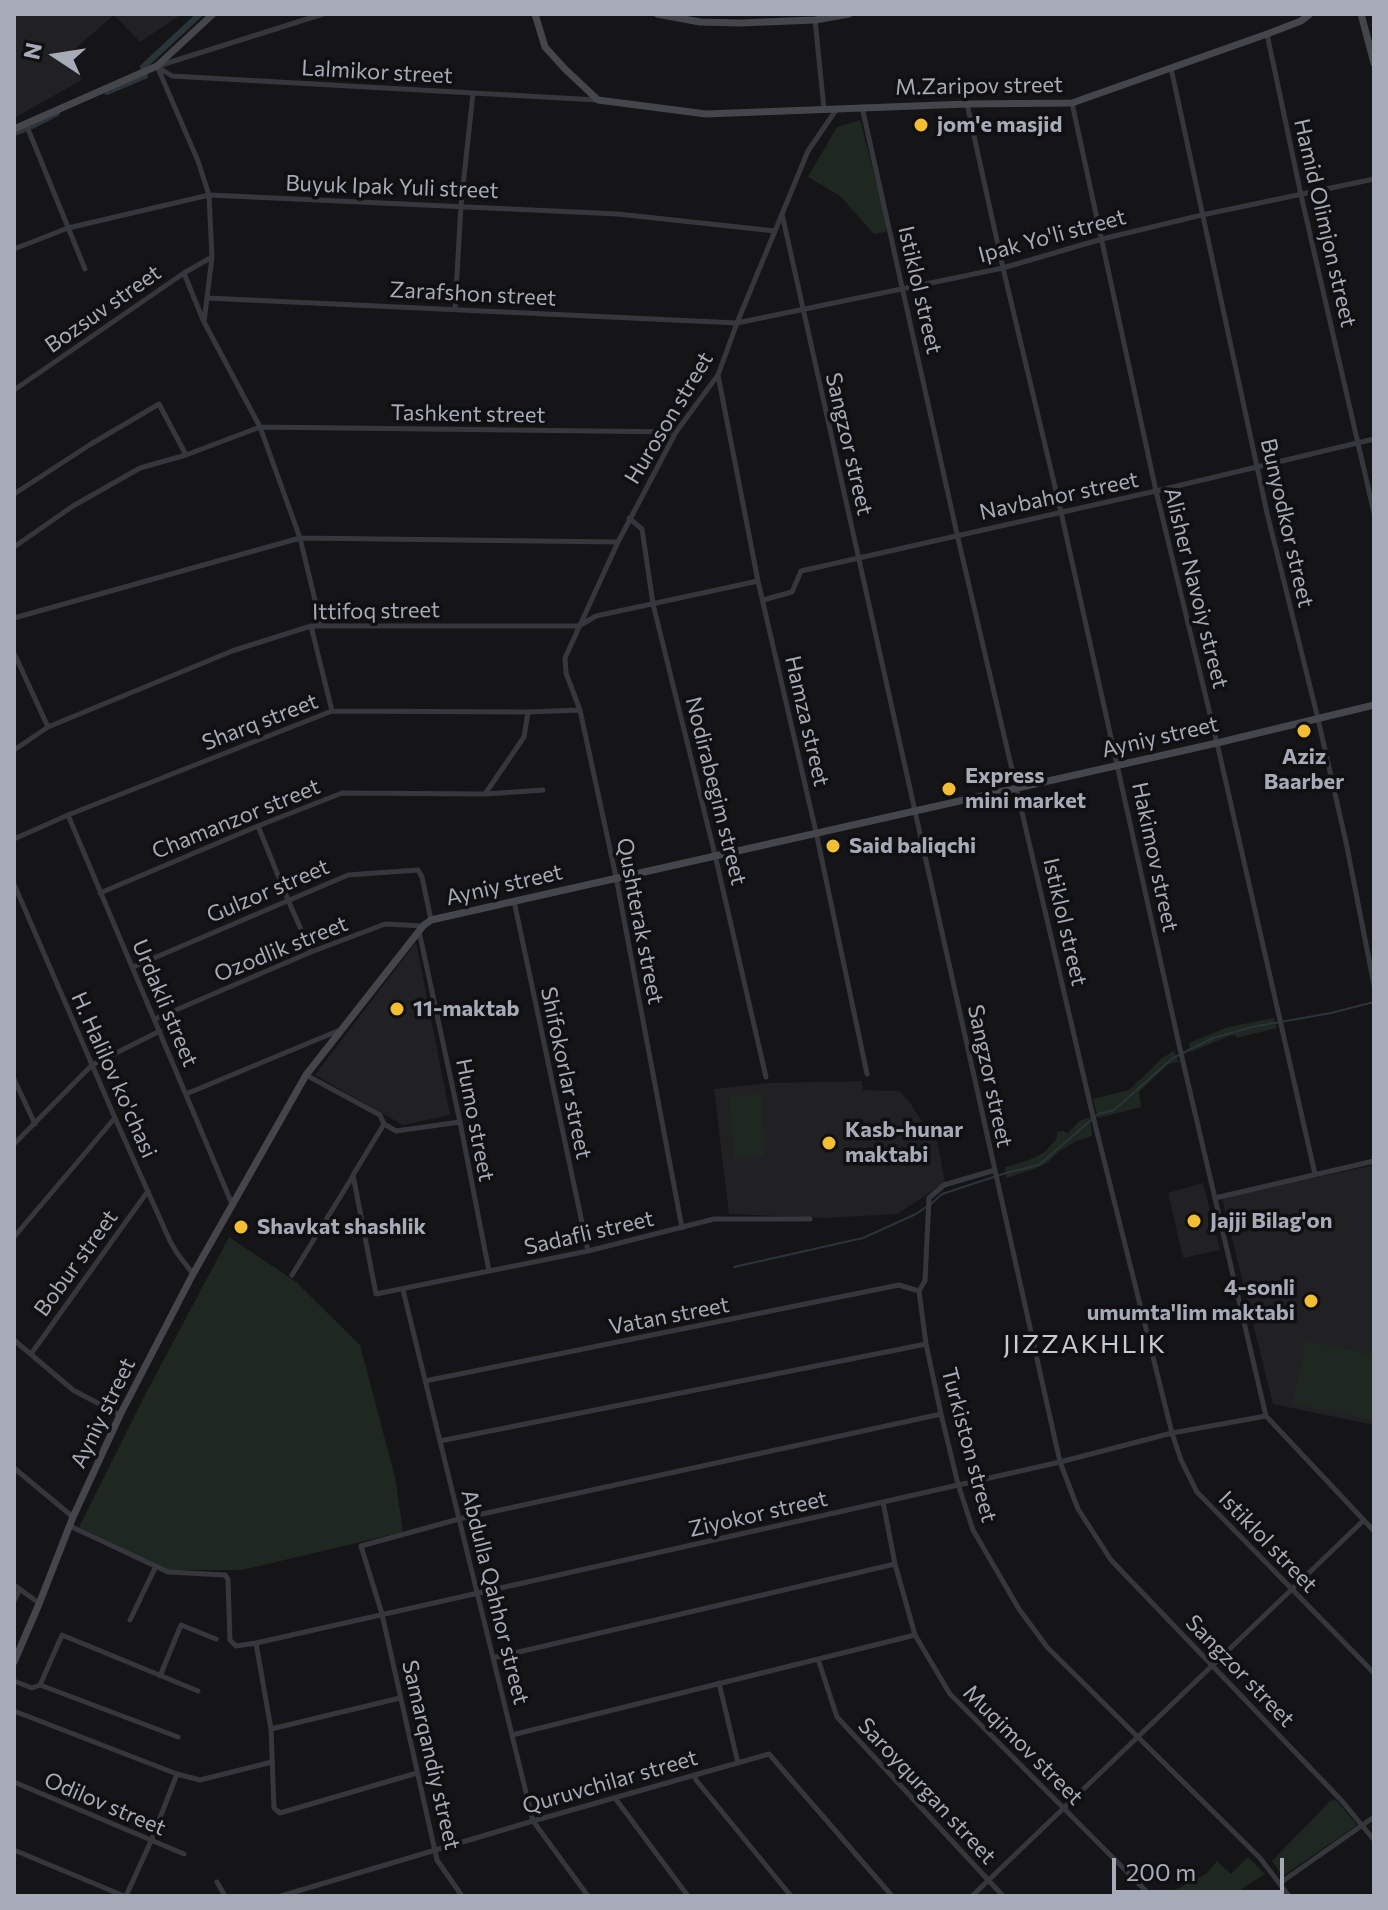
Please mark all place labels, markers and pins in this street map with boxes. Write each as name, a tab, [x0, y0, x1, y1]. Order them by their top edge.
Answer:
place label: jom'e masjid	[937, 112, 1062, 138]
marker: jom'e masjid	[912, 116, 930, 134]
marker: Aziz Baarber	[1295, 722, 1313, 740]
place label: Aziz Baarber	[1264, 744, 1344, 796]
place label: Express mini market	[965, 763, 1086, 814]
marker: Express mini market	[940, 780, 958, 798]
place label: Said baliqchi	[849, 833, 976, 859]
marker: Said baliqchi	[824, 837, 842, 855]
place label: 11-maktab	[413, 996, 520, 1022]
marker: 11-maktab	[388, 1000, 406, 1018]
place label: Kasb-hunar maktabi	[845, 1117, 963, 1168]
marker: Kasb-hunar maktabi	[820, 1134, 838, 1152]
place label: Jajji Bilag'on	[1210, 1208, 1332, 1234]
marker: Jajji Bilag'on	[1185, 1212, 1203, 1230]
place label: Shavkat shashlik	[257, 1214, 426, 1240]
marker: Shavkat shashlik	[232, 1218, 250, 1236]
place label: 4-sonli umumta'lim maktabi	[1087, 1275, 1295, 1326]
marker: 4-sonli umumta'lim maktabi	[1302, 1292, 1320, 1310]

